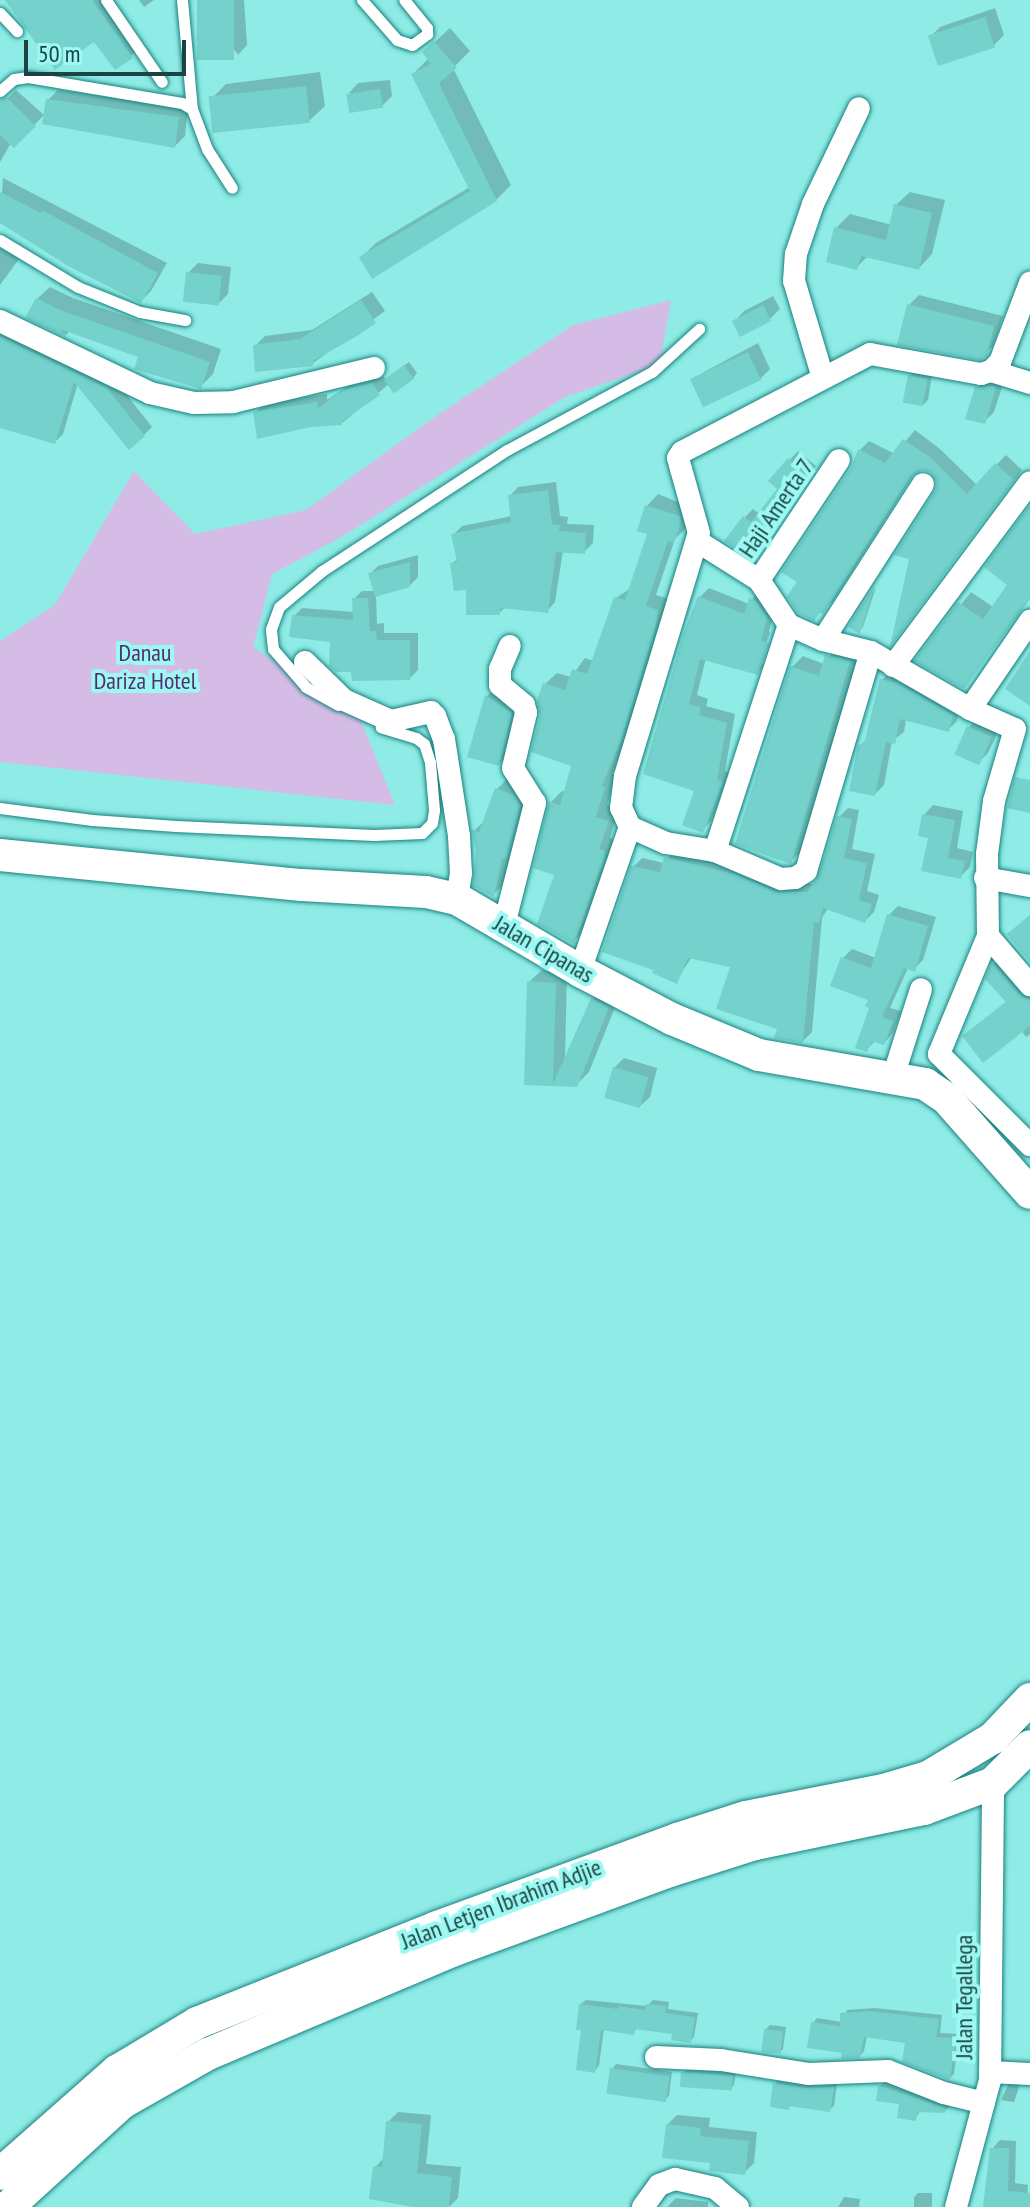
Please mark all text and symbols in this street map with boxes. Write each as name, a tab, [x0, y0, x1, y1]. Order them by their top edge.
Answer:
scale bar	[28, 24, 190, 74]
text: 50 m	[38, 38, 80, 69]
street label: Haji Amerta 7	[732, 453, 820, 563]
park label: Danau Dariza Hotel	[94, 639, 196, 695]
street label: Jalan Cipanas	[489, 909, 599, 989]
street label: Jalan Letjen Ibrahim Adjie	[396, 1852, 606, 1956]
street label: Jalan Tegallega	[950, 1934, 978, 2060]

